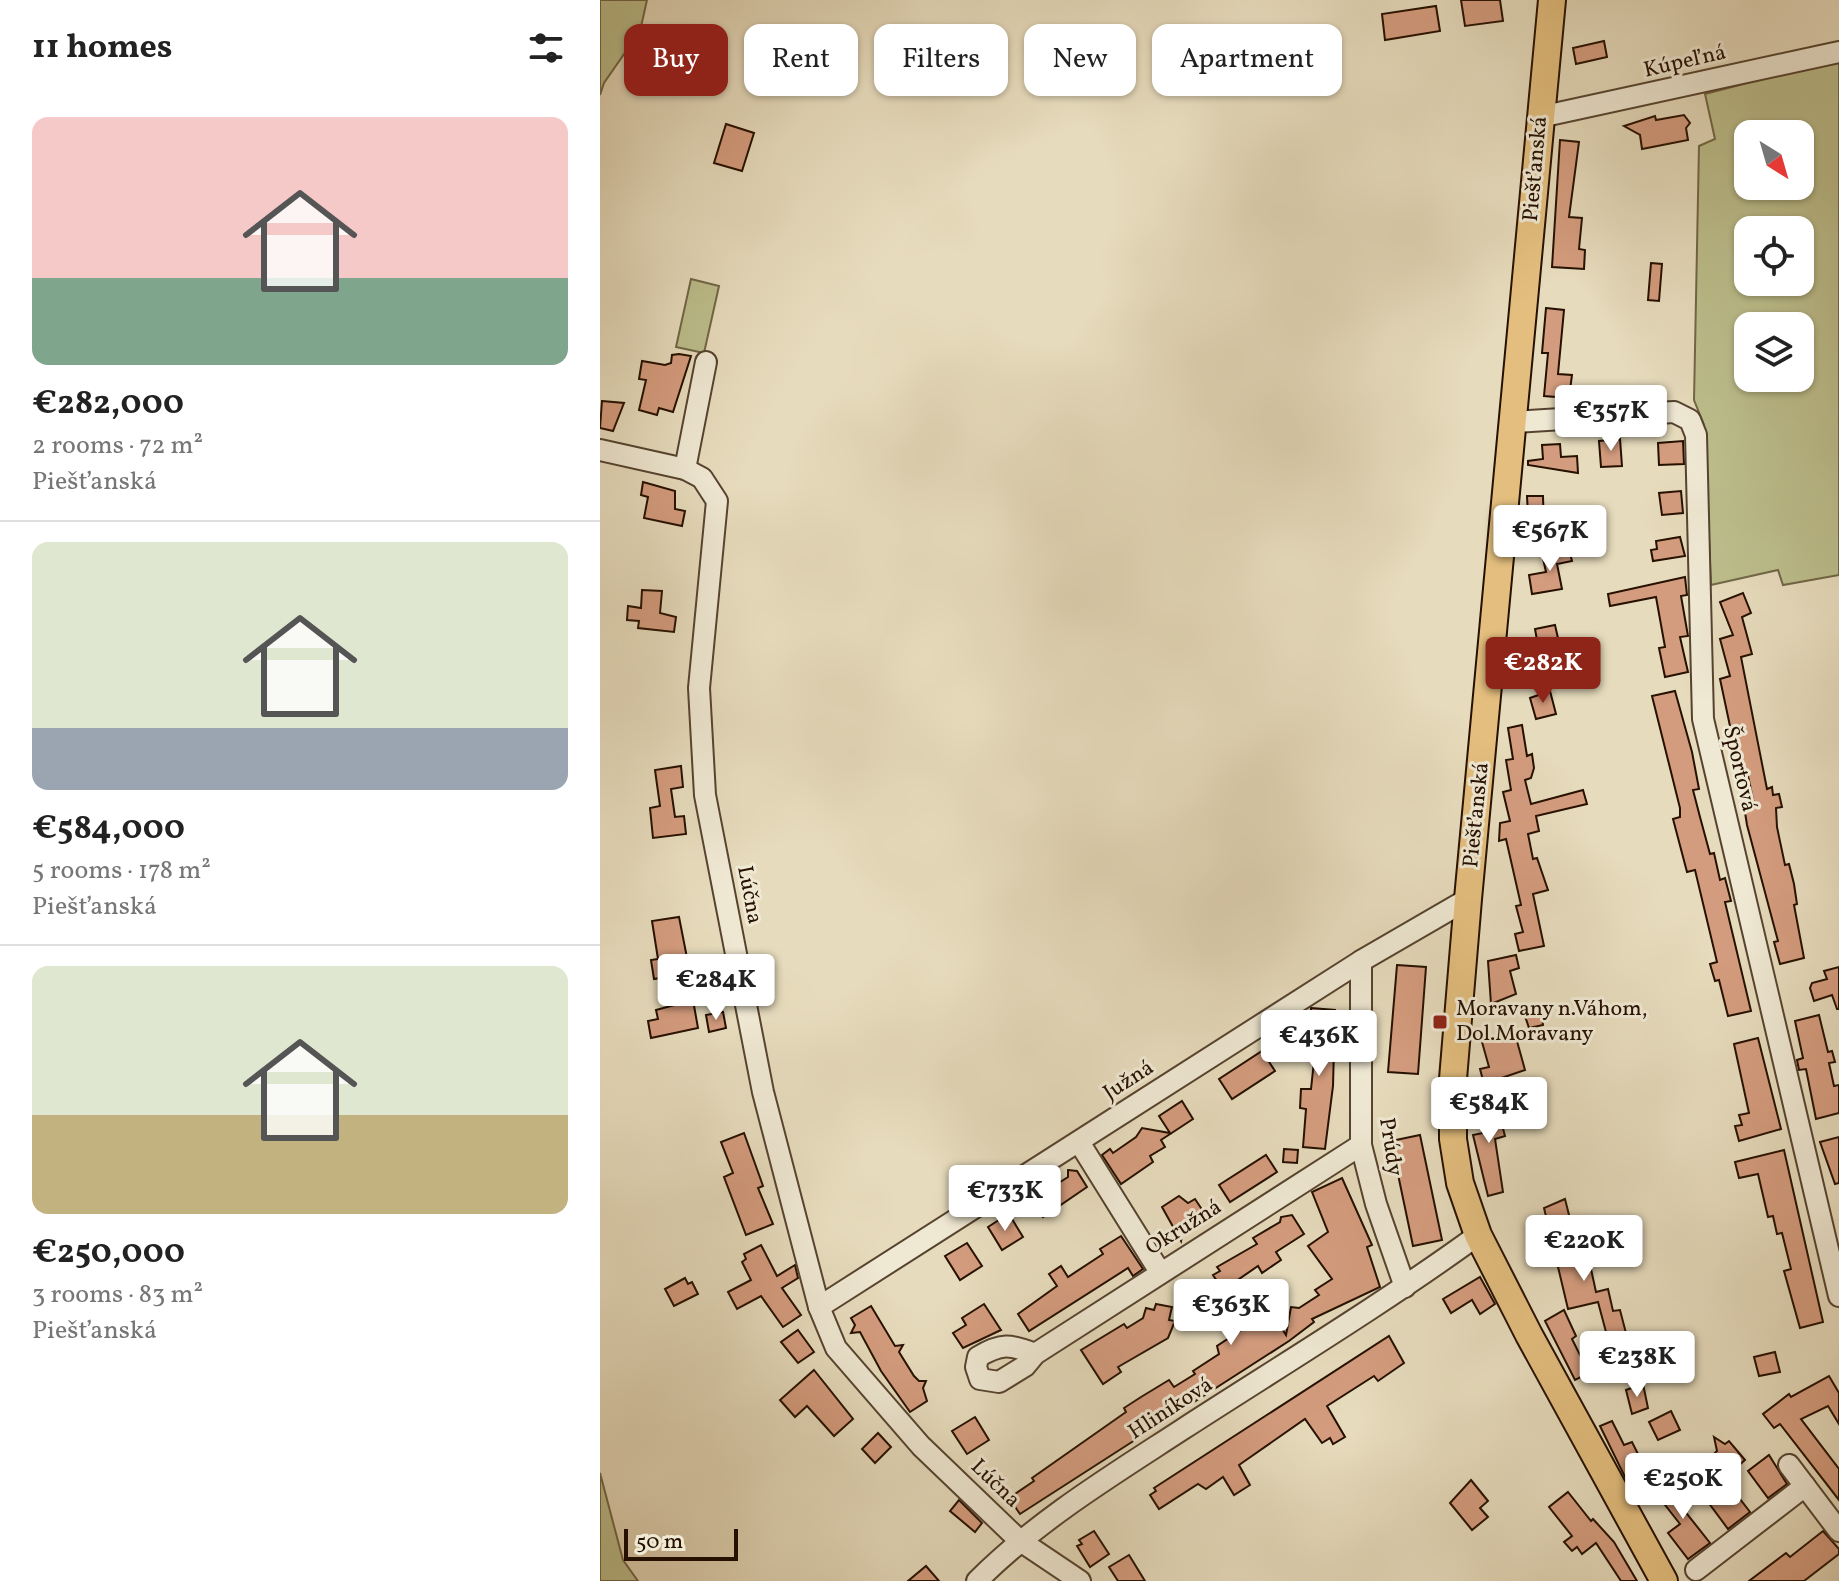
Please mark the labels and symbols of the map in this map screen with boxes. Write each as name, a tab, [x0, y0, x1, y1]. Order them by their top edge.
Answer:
street label: Kúpeľná	[1641, 37, 1729, 87]
street label: Piešťanská	[1516, 115, 1556, 223]
north arrow	[1734, 120, 1814, 200]
pin: €357K	[1555, 385, 1667, 453]
pin: €567K	[1494, 505, 1606, 573]
pin: €282K	[1487, 637, 1599, 705]
street label: Športová	[1714, 723, 1764, 815]
street label: Piešťanská	[1456, 761, 1498, 869]
street label: Lúčna	[728, 863, 770, 927]
pin: €284K	[660, 954, 772, 1022]
place label: Moravany n.Váhom, Dol.Moravany	[1456, 994, 1647, 1050]
pin: €436K	[1263, 1010, 1375, 1078]
marker: Moravany n.Váhom, Dol.Moravany	[1431, 1013, 1449, 1031]
street label: Južná	[1098, 1053, 1160, 1109]
pin: €584K	[1433, 1077, 1545, 1145]
street label: Prúdy	[1370, 1116, 1410, 1179]
pin: €733K	[949, 1165, 1061, 1233]
street label: Okružná	[1140, 1192, 1228, 1264]
pin: €220K	[1528, 1215, 1640, 1283]
pin: €363K	[1175, 1279, 1287, 1347]
pin: €238K	[1581, 1331, 1693, 1399]
street label: Hliníková	[1123, 1370, 1219, 1448]
street label: Lúčna	[963, 1452, 1027, 1516]
pin: €250K	[1627, 1453, 1739, 1521]
scale bar	[624, 1525, 738, 1561]

